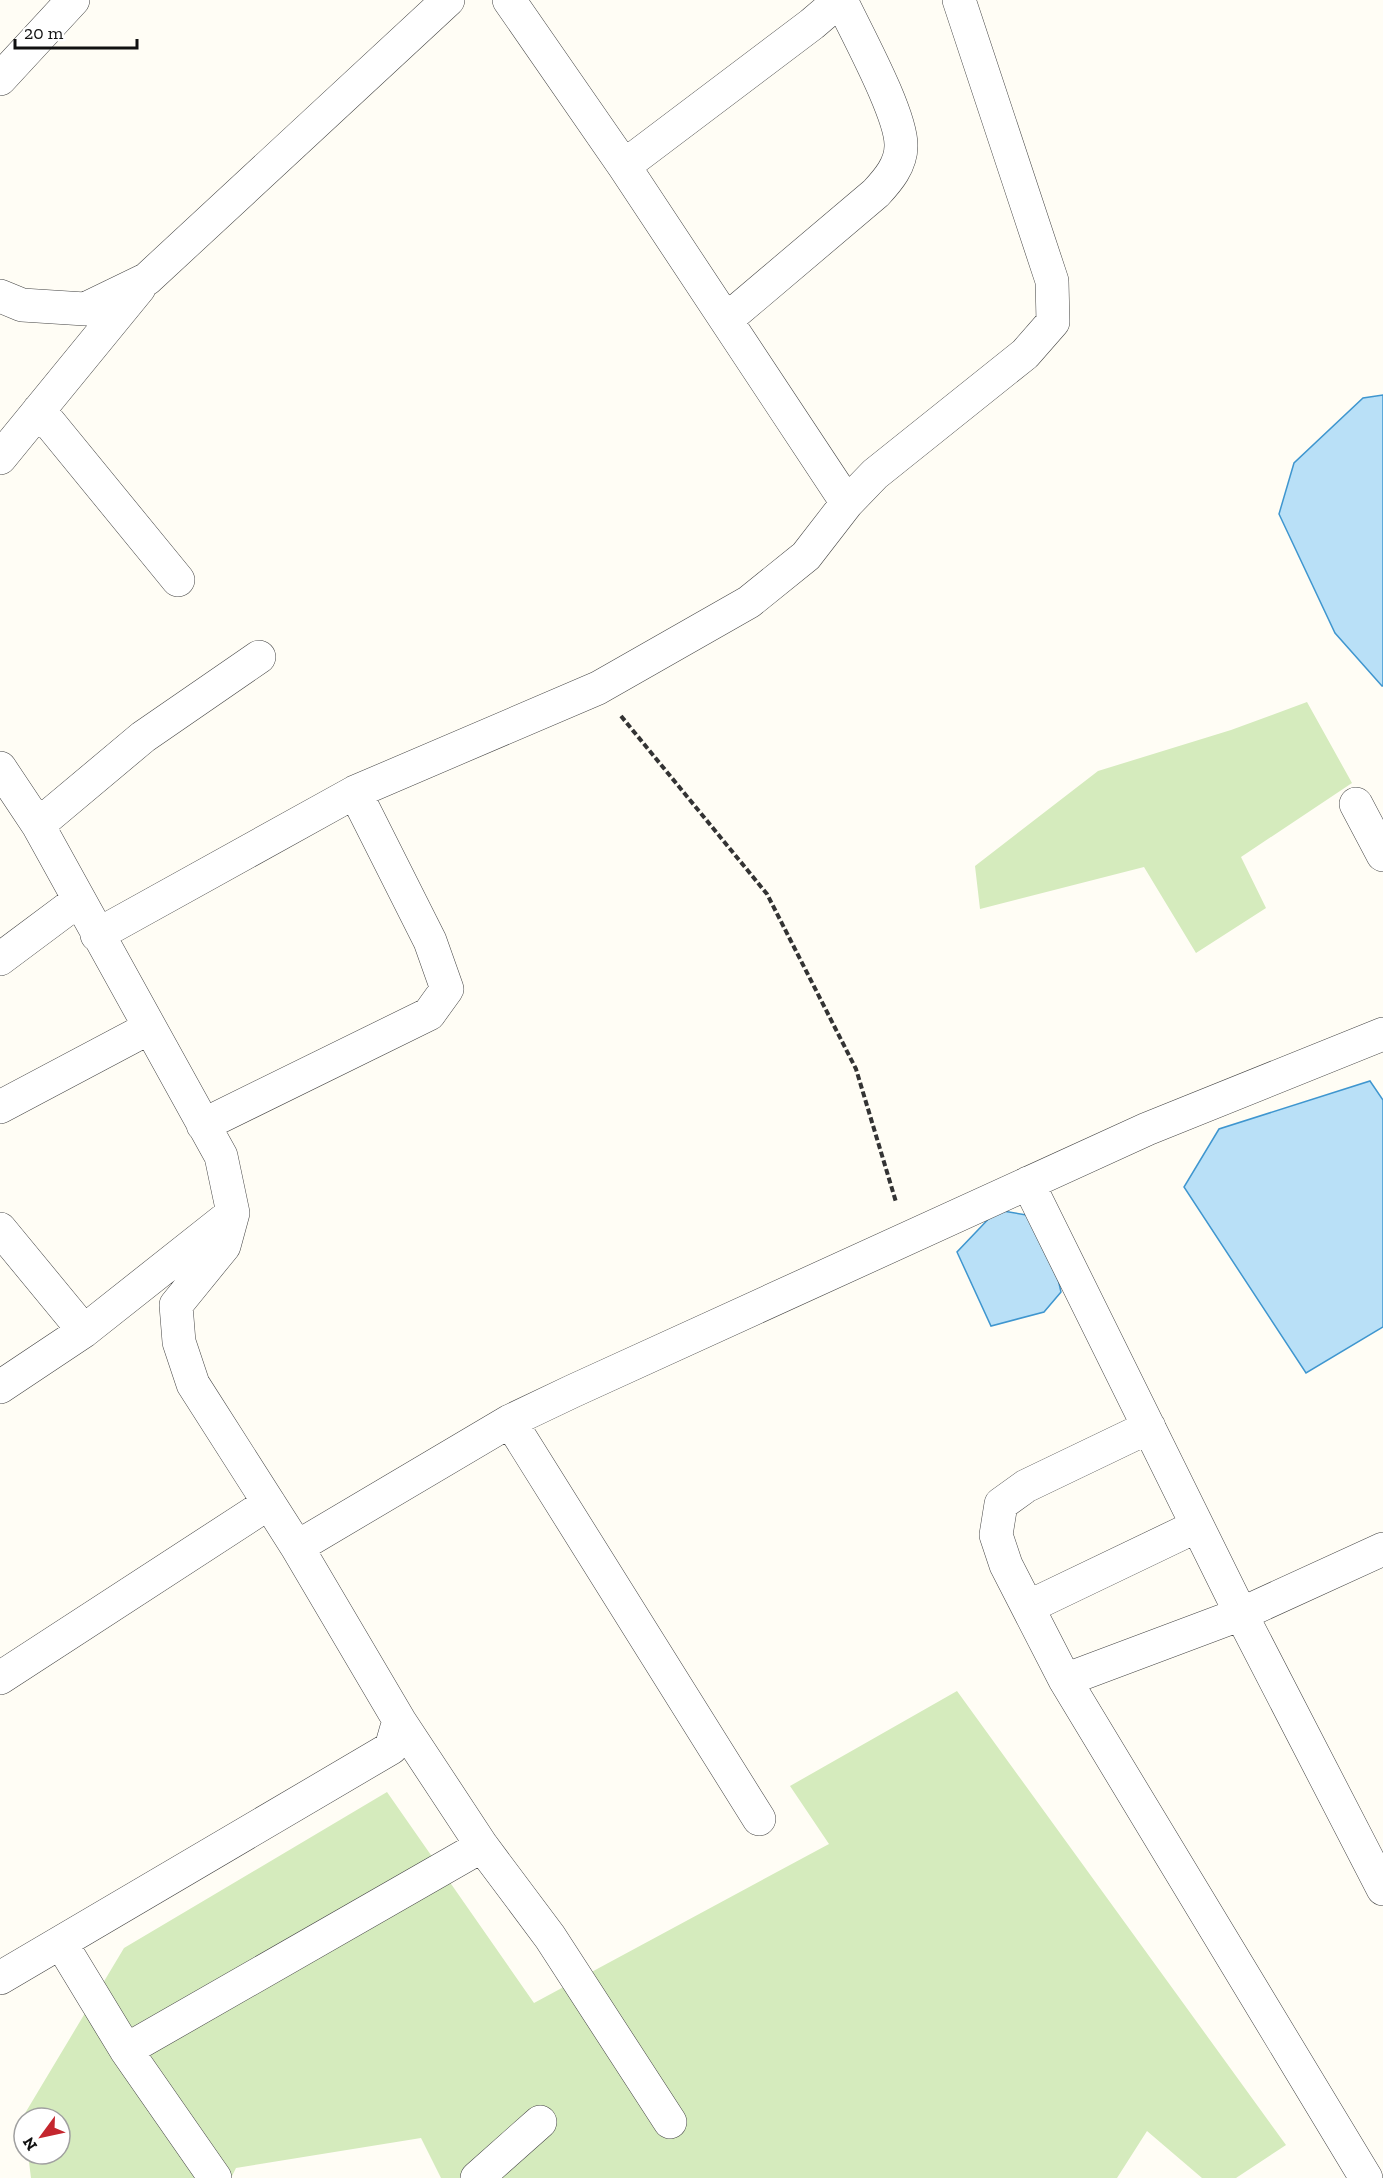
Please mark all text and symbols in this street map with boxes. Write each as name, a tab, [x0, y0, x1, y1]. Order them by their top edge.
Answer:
scale bar	[15, 12, 136, 50]
text: 20 m	[24, 22, 64, 44]
north arrow	[12, 2106, 72, 2166]
text: N	[19, 2134, 41, 2154]

